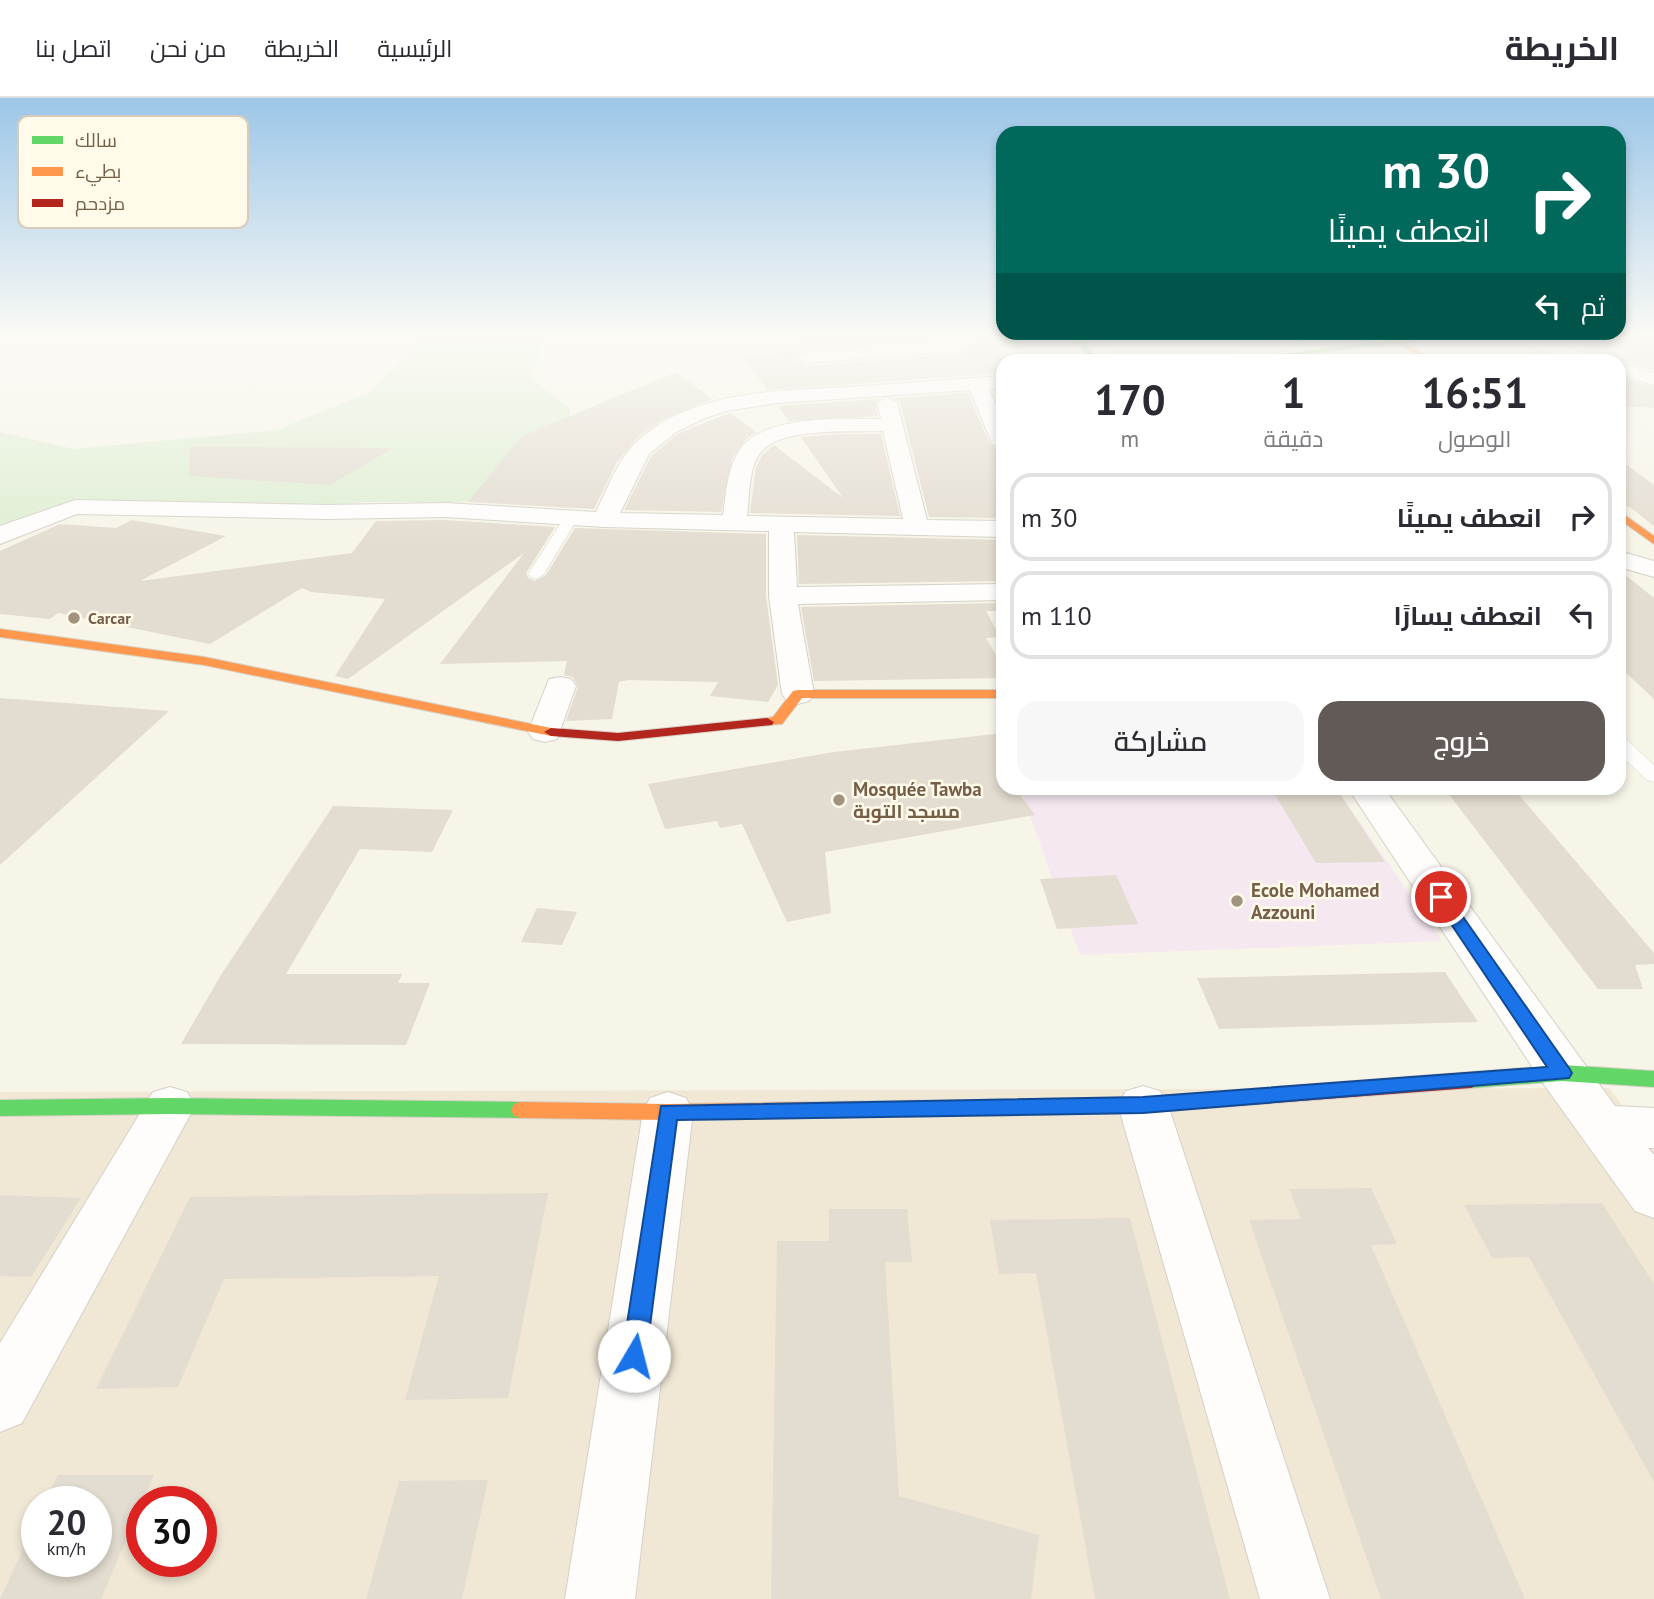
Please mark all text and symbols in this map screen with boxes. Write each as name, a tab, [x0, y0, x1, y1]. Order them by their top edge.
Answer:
text: الخريطة	[1505, 26, 1619, 69]
text: اتصل بنا	[35, 33, 112, 64]
text: من نحن	[150, 33, 226, 64]
text: الخريطة	[264, 33, 339, 64]
text: الرئيسية	[377, 33, 453, 64]
legend	[18, 116, 248, 228]
text: سالك	[75, 128, 117, 152]
text: 30 m	[1383, 138, 1490, 202]
icon: right	[1514, 154, 1605, 245]
text: بطيء	[75, 159, 121, 186]
text: مزدحم	[75, 191, 125, 217]
text: انعطف يمينًا	[1328, 209, 1490, 251]
icon: left	[1529, 287, 1567, 325]
text: ثم	[1581, 290, 1605, 323]
text: 1	[1282, 365, 1305, 420]
text: 16:51	[1421, 365, 1528, 420]
text: 170	[1094, 372, 1166, 427]
text: m	[1120, 424, 1139, 453]
text: دقيقة	[1264, 424, 1323, 453]
text: الوصول	[1438, 424, 1511, 453]
icon: right	[1563, 498, 1601, 536]
text: 30 m	[1021, 501, 1077, 534]
text: انعطف يمينًا	[1397, 501, 1542, 534]
icon: left	[1563, 596, 1601, 634]
text: 110 m	[1021, 599, 1092, 632]
text: انعطف يسارًا	[1394, 599, 1542, 632]
place label: Carcar	[88, 608, 131, 628]
marker: Carcar	[66, 610, 82, 626]
button: مشاركة	[1017, 701, 1304, 781]
button: خروج	[1318, 701, 1605, 781]
place label: Mosquée Tawba مسجد التوبة	[853, 777, 982, 823]
marker: Mosquée Tawba مسجد التوبة	[831, 792, 847, 808]
pin	[1411, 867, 1471, 927]
place label: Ecole Mohamed Azzouni	[1251, 878, 1379, 924]
icon: arrive	[1422, 878, 1460, 916]
marker: Ecole Mohamed Azzouni	[1229, 893, 1245, 909]
position arrow	[597, 1319, 671, 1393]
speed limit sign: 30	[126, 1486, 217, 1577]
text: 20	[47, 1499, 86, 1545]
text: km/h	[47, 1537, 86, 1560]

